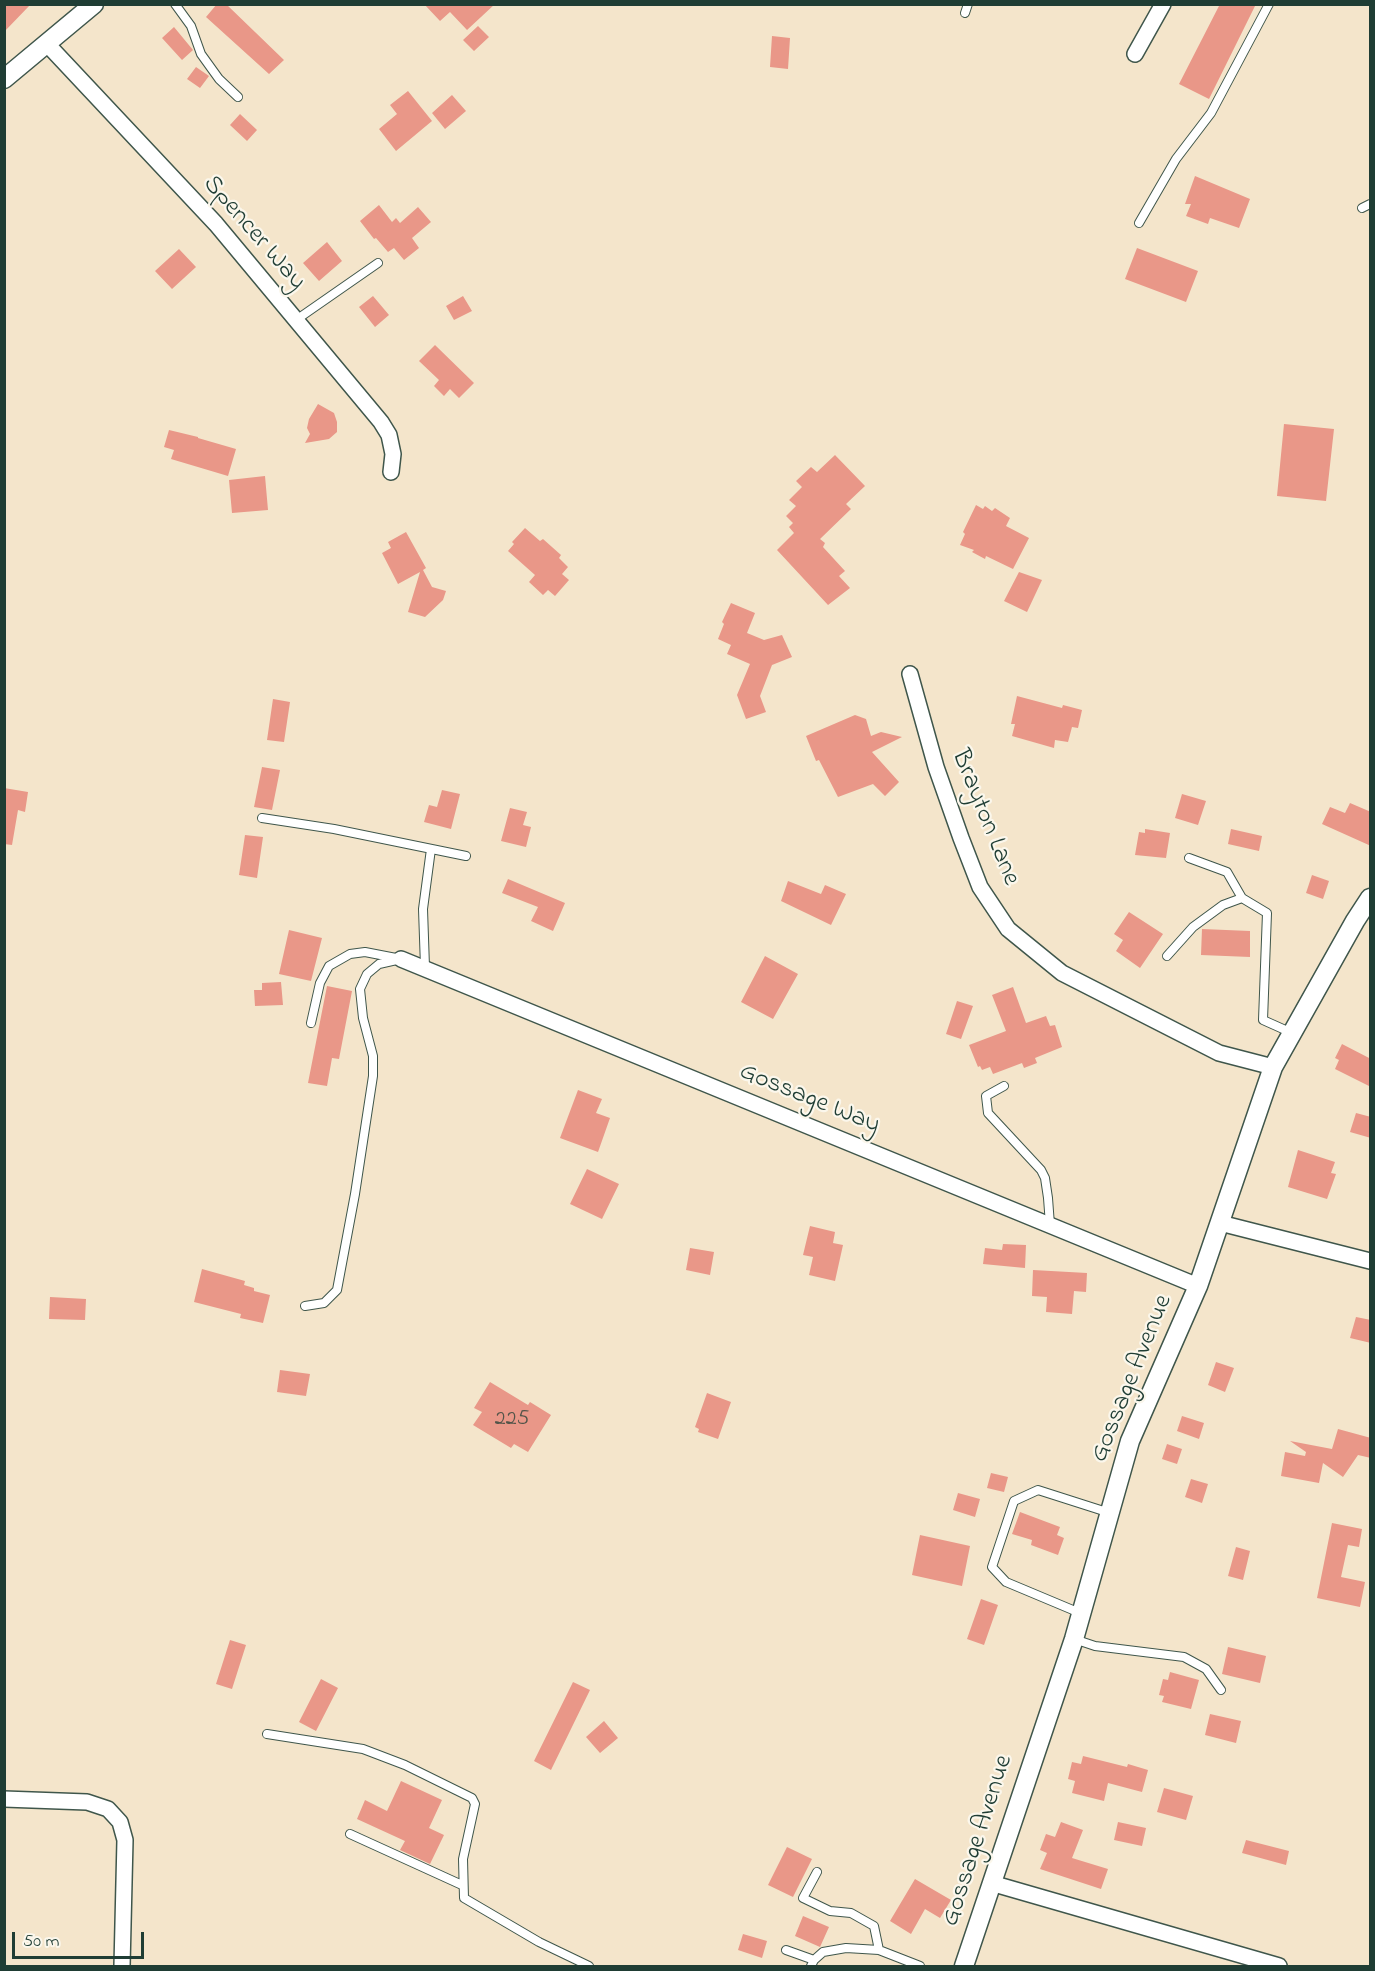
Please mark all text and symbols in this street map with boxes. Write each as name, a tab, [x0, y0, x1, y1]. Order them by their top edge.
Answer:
street label: Spencer Way	[195, 170, 311, 298]
street label: Brayton Lane	[943, 746, 1025, 890]
street label: Gossage Way	[734, 1058, 884, 1142]
street label: Gossage Avenue	[1085, 1291, 1181, 1467]
house number: 225	[495, 1407, 529, 1433]
street label: Gossage Avenue	[937, 1752, 1021, 1930]
scale bar	[15, 1920, 147, 1958]
text: 50 m	[23, 1929, 60, 1955]

